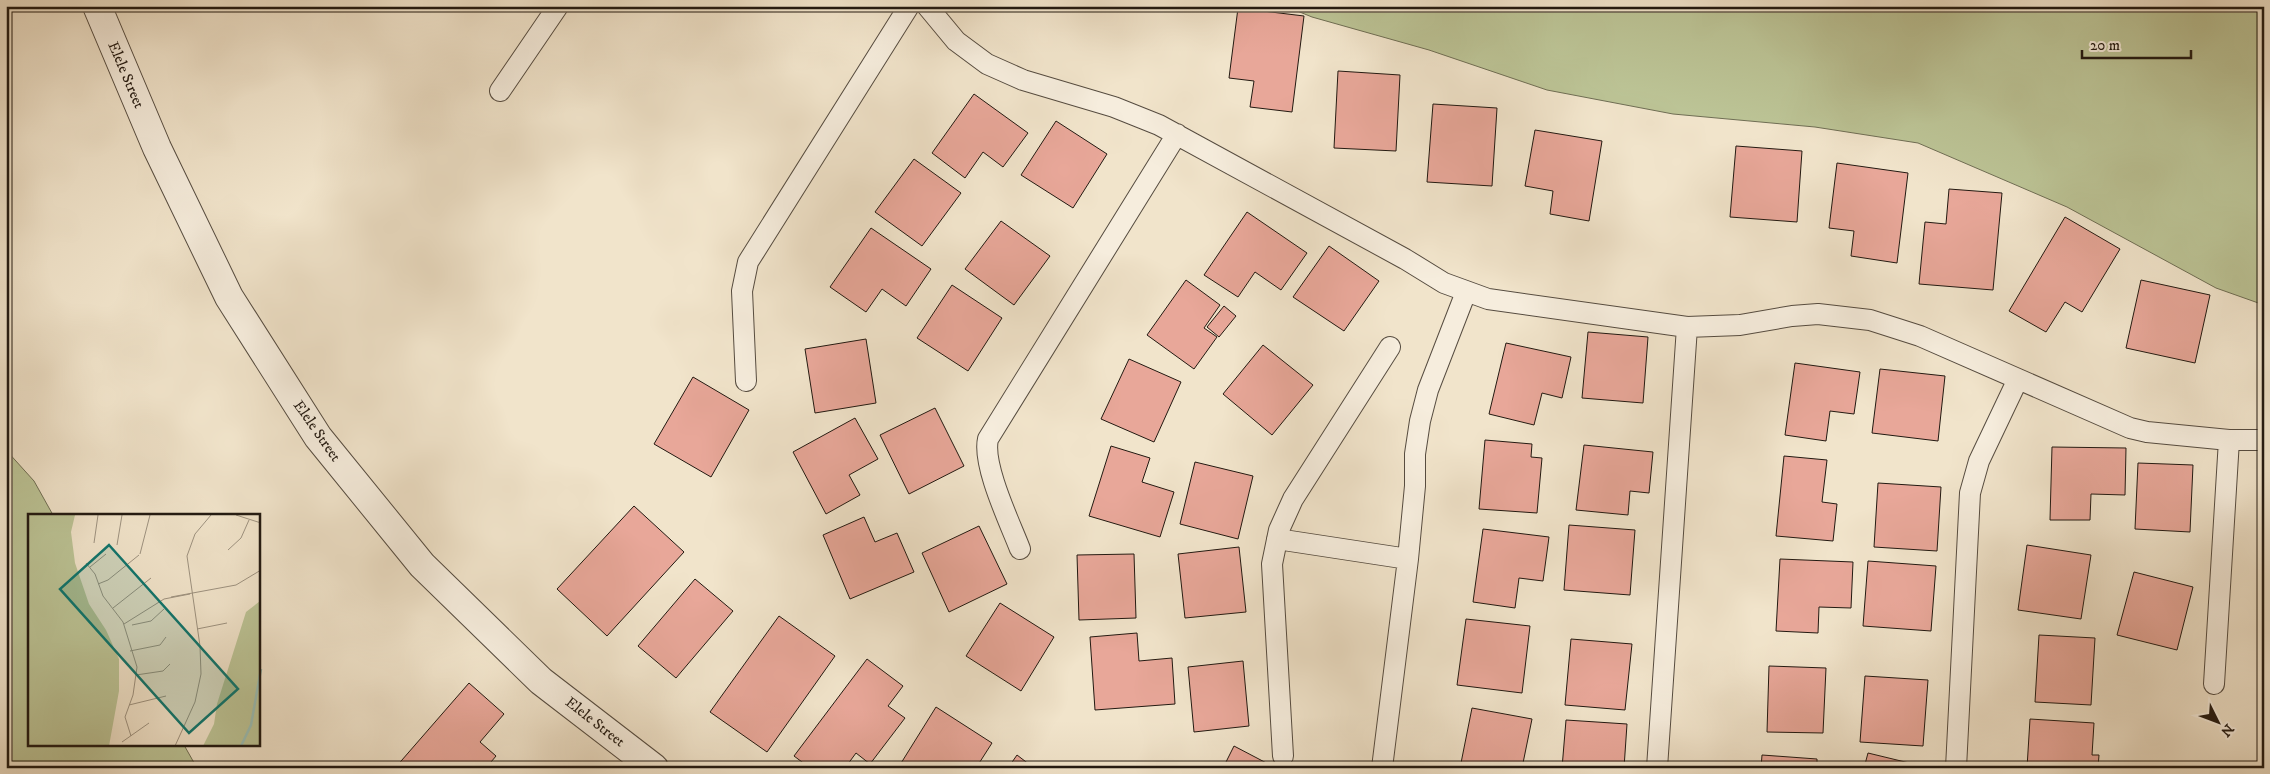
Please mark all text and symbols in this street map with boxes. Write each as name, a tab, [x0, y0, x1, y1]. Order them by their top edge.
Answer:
scale bar	[2082, 28, 2191, 60]
text: 20 m	[2090, 36, 2120, 55]
street label: Elele Street	[103, 39, 149, 111]
street label: Elele Street	[289, 397, 345, 466]
inset map	[28, 514, 260, 746]
street label: Elele Street	[561, 693, 629, 751]
north arrow	[2192, 696, 2242, 746]
text: N	[2216, 720, 2237, 741]

